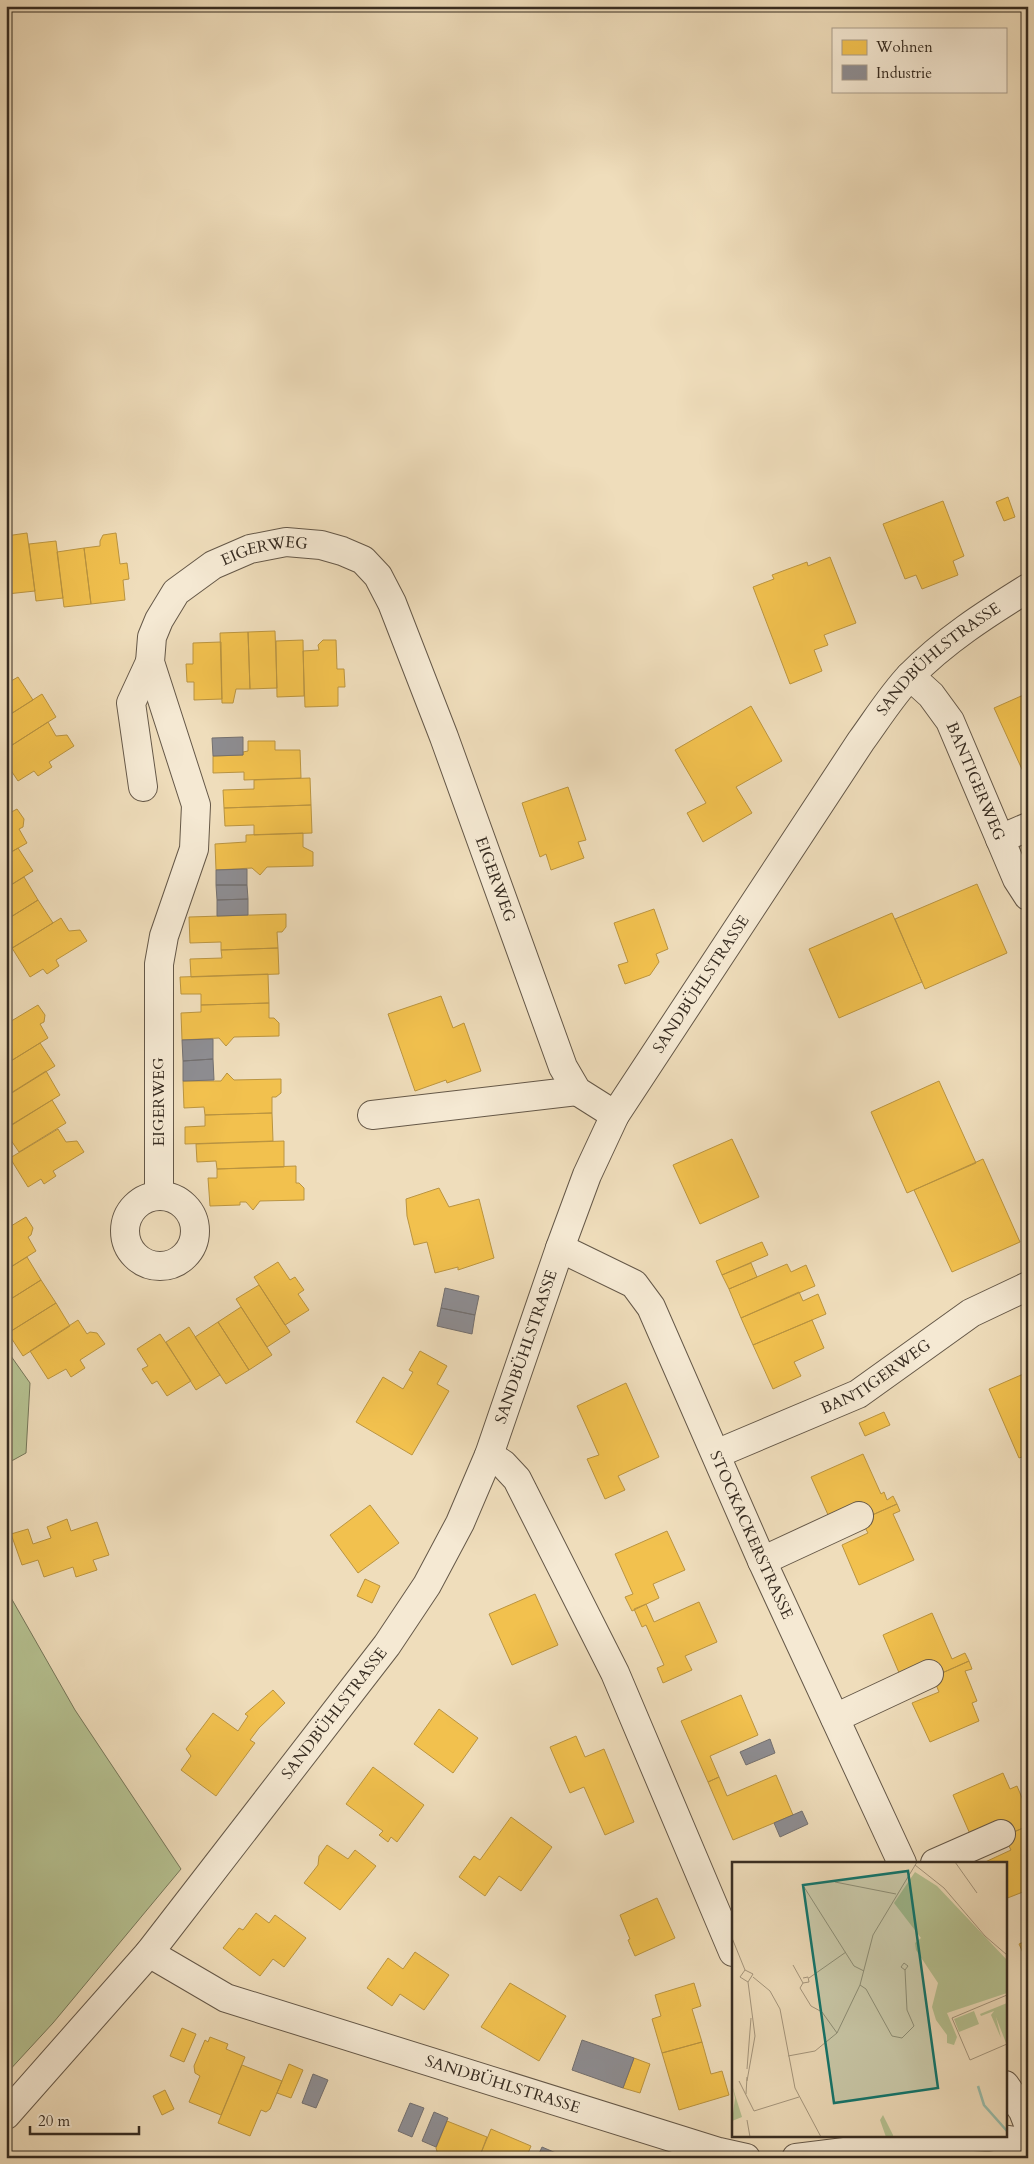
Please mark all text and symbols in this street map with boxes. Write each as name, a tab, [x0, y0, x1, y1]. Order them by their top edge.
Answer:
legend	[832, 28, 1006, 92]
text: Wohnen	[875, 37, 933, 57]
text: Industrie	[876, 63, 932, 83]
street label: EIGERWEG	[217, 531, 309, 571]
street label: SANDBÜHLSTRASSE	[871, 597, 1005, 720]
street label: BANTIGERWEG	[941, 719, 1011, 844]
street label: EIGERWEG	[470, 834, 521, 925]
street label: SANDBÜHLSTRASSE	[648, 911, 755, 1058]
street label: EIGERWEG	[148, 1057, 170, 1147]
street label: SANDBÜHLSTRASSE	[490, 1267, 563, 1427]
street label: BANTIGERWEG	[817, 1334, 936, 1420]
street label: STOCKACKERSTRASSE	[704, 1447, 799, 1623]
street label: SANDBÜHLSTRASSE	[276, 1643, 392, 1784]
inset map	[732, 1862, 1006, 2136]
street label: SANDBÜHLSTRASSE	[422, 2050, 583, 2119]
scale bar	[30, 2104, 139, 2136]
text: 20 m	[38, 2111, 70, 2131]

